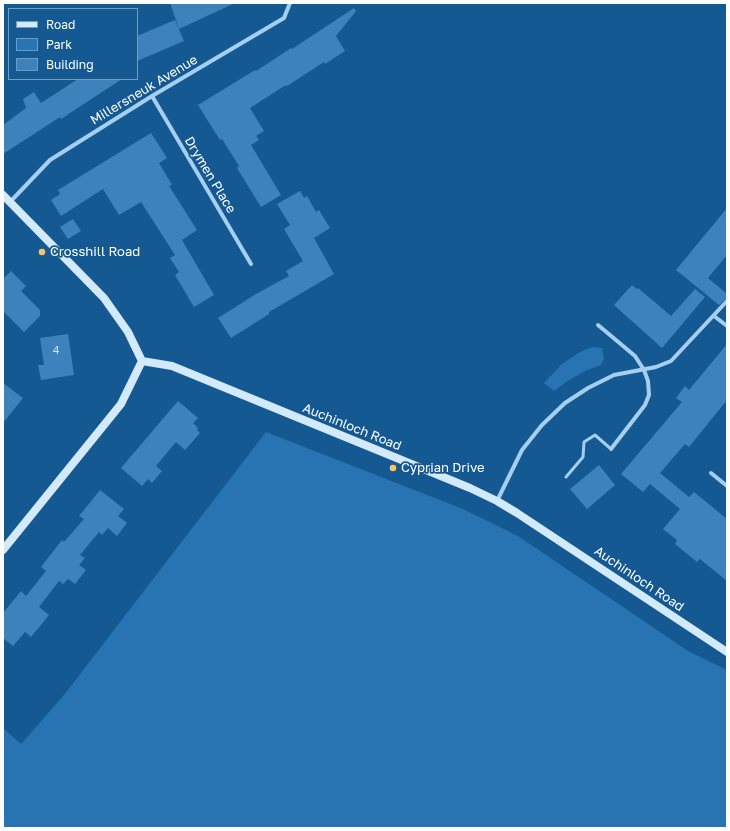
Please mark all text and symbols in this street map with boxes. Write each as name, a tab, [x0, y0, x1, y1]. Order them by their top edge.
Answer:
legend	[8, 8, 138, 80]
text: Road	[46, 17, 75, 32]
text: Park	[46, 37, 72, 52]
street label: Millersneuk Avenue	[88, 52, 200, 128]
text: Building	[46, 57, 94, 72]
street label: Drymen Place	[181, 134, 239, 216]
place label: Crosshill Road	[50, 244, 140, 260]
marker: Crosshill Road	[37, 247, 47, 257]
house number: 4	[53, 344, 59, 358]
street label: Auchinloch Road	[300, 400, 404, 454]
place label: Cyprian Drive	[401, 460, 484, 476]
marker: Cyprian Drive	[388, 463, 398, 473]
street label: Auchinloch Road	[591, 543, 687, 615]

